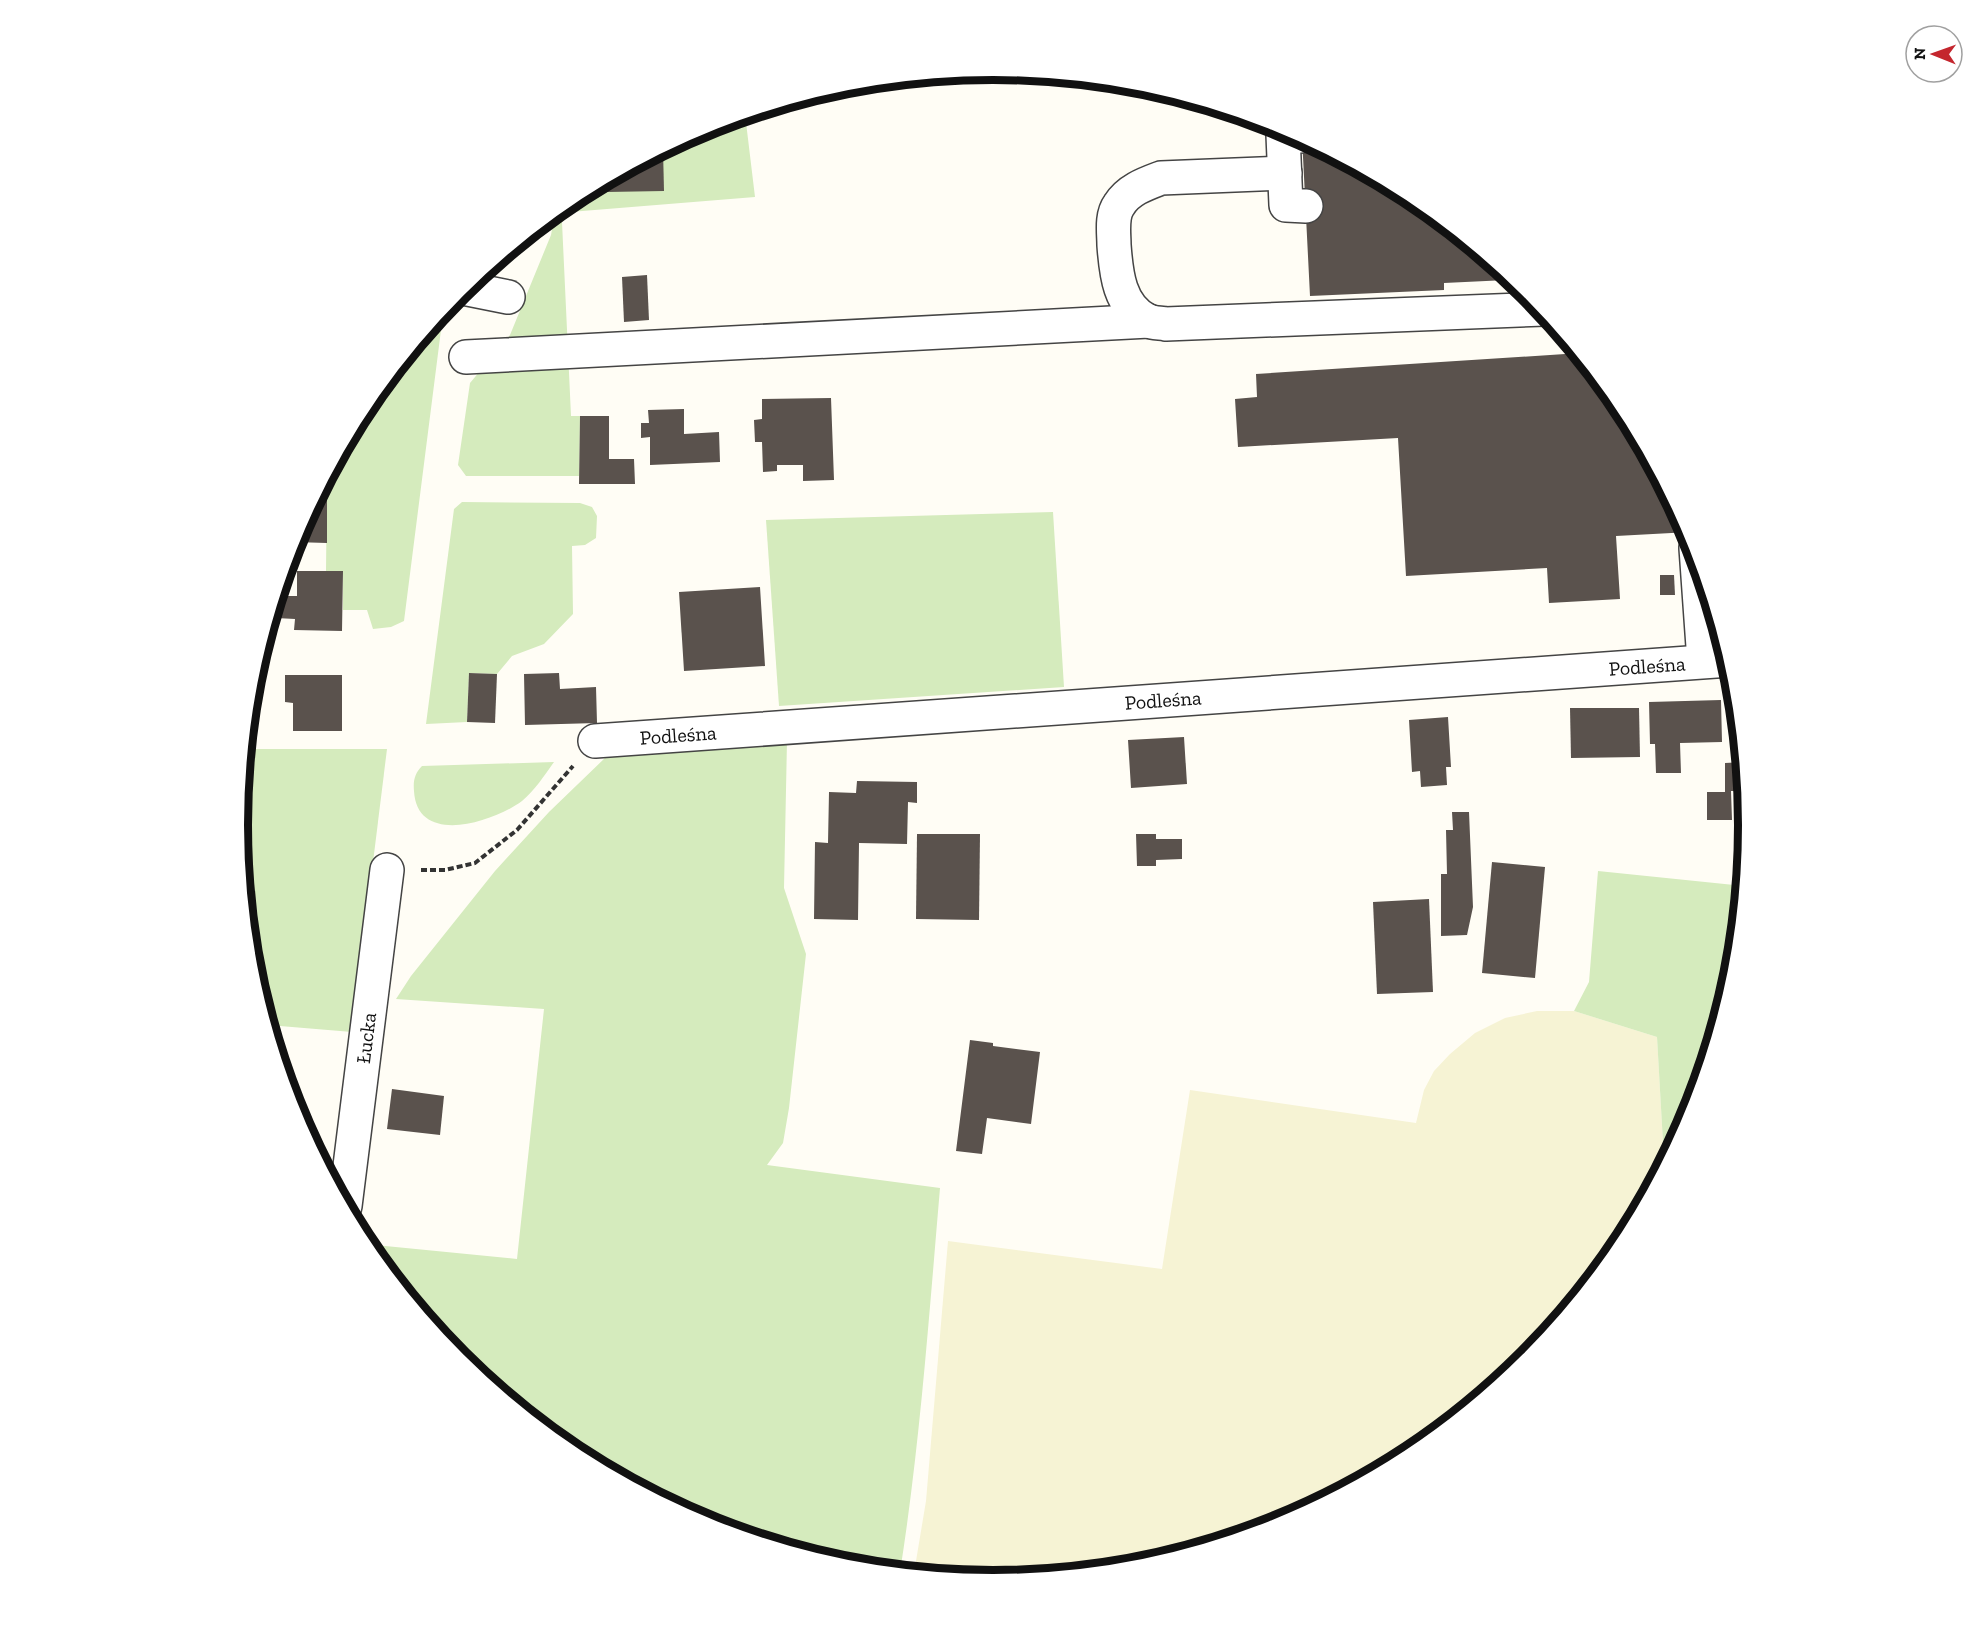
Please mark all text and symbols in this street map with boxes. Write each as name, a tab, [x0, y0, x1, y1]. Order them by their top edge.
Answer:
north arrow	[1904, 24, 1964, 84]
text: N	[1910, 47, 1929, 60]
street label: Podleśna	[1608, 651, 1687, 681]
street label: Podleśna	[1124, 685, 1203, 715]
street label: Podleśna	[639, 720, 718, 750]
street label: Łucka	[351, 1011, 381, 1065]

